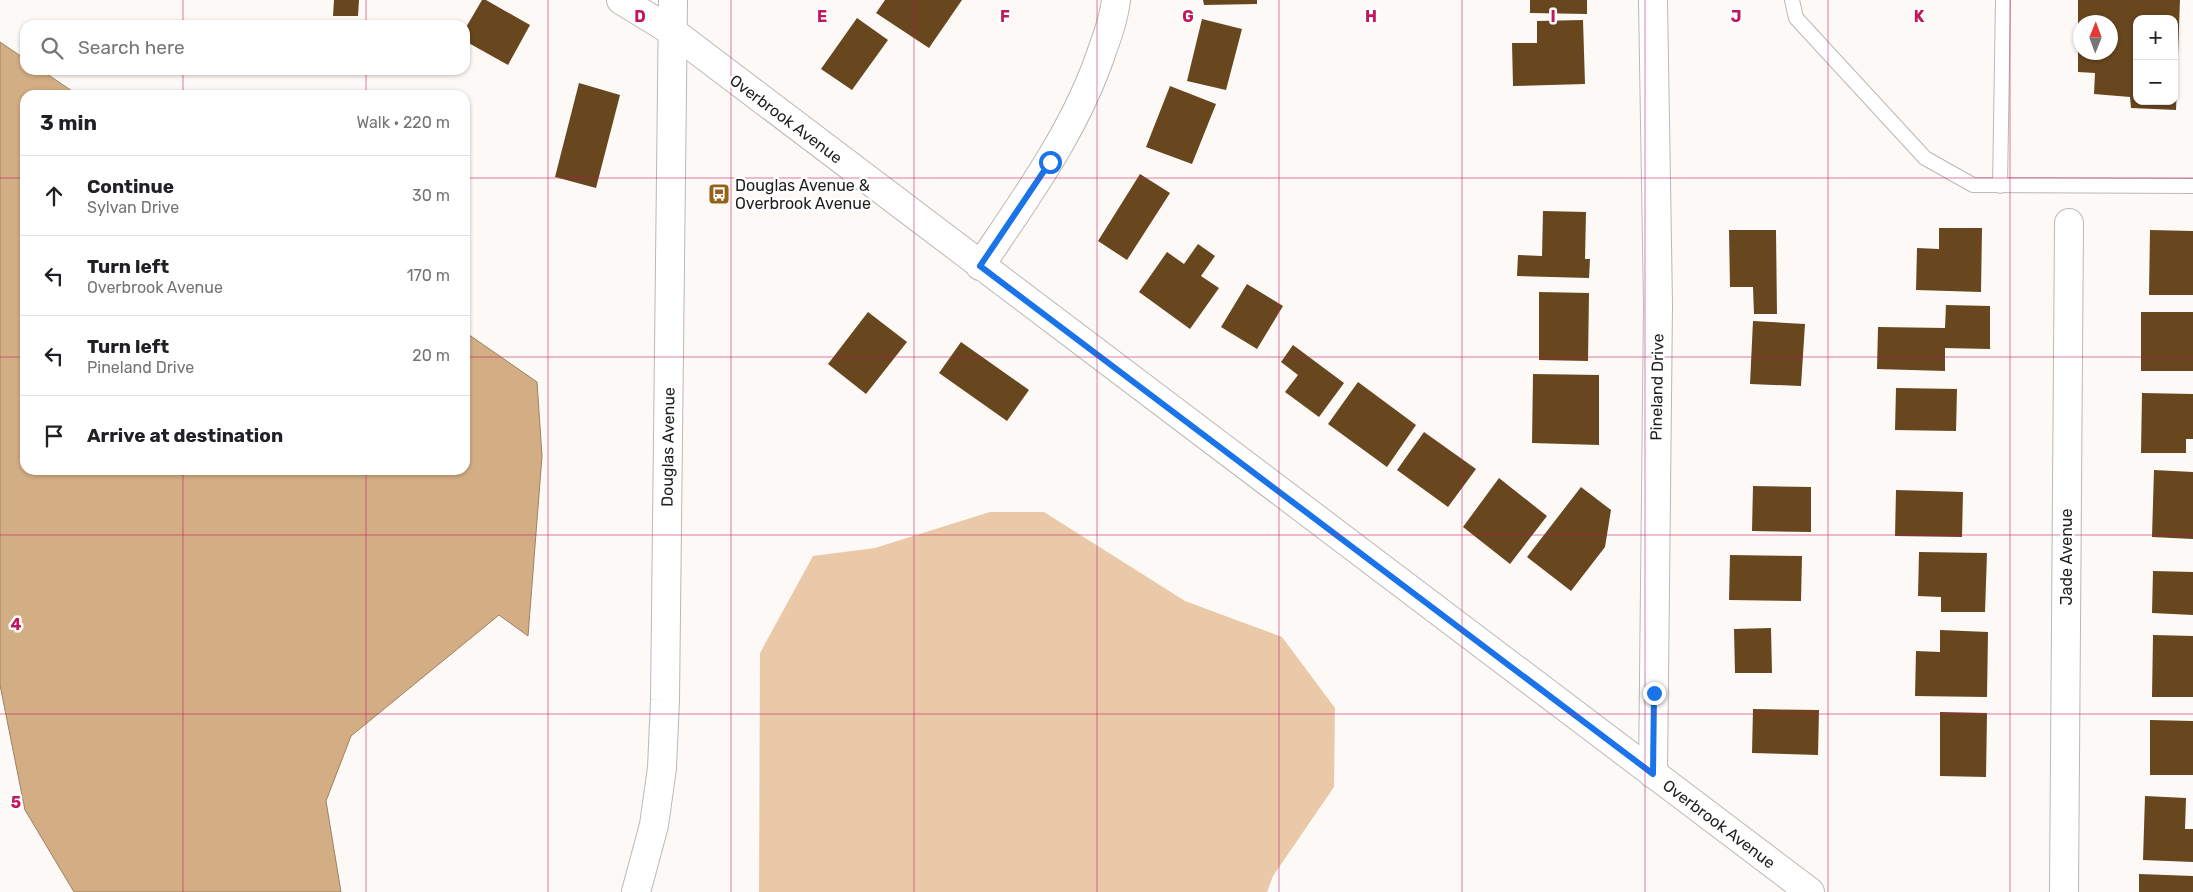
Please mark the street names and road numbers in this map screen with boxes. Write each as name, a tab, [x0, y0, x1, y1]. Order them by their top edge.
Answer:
street label: Overbrook Avenue	[726, 71, 846, 167]
street label: Pineland Drive	[1647, 333, 1667, 441]
street label: Douglas Avenue	[657, 387, 679, 507]
street label: Jade Avenue	[2057, 509, 2076, 605]
street label: Overbrook Avenue	[1659, 776, 1779, 872]

